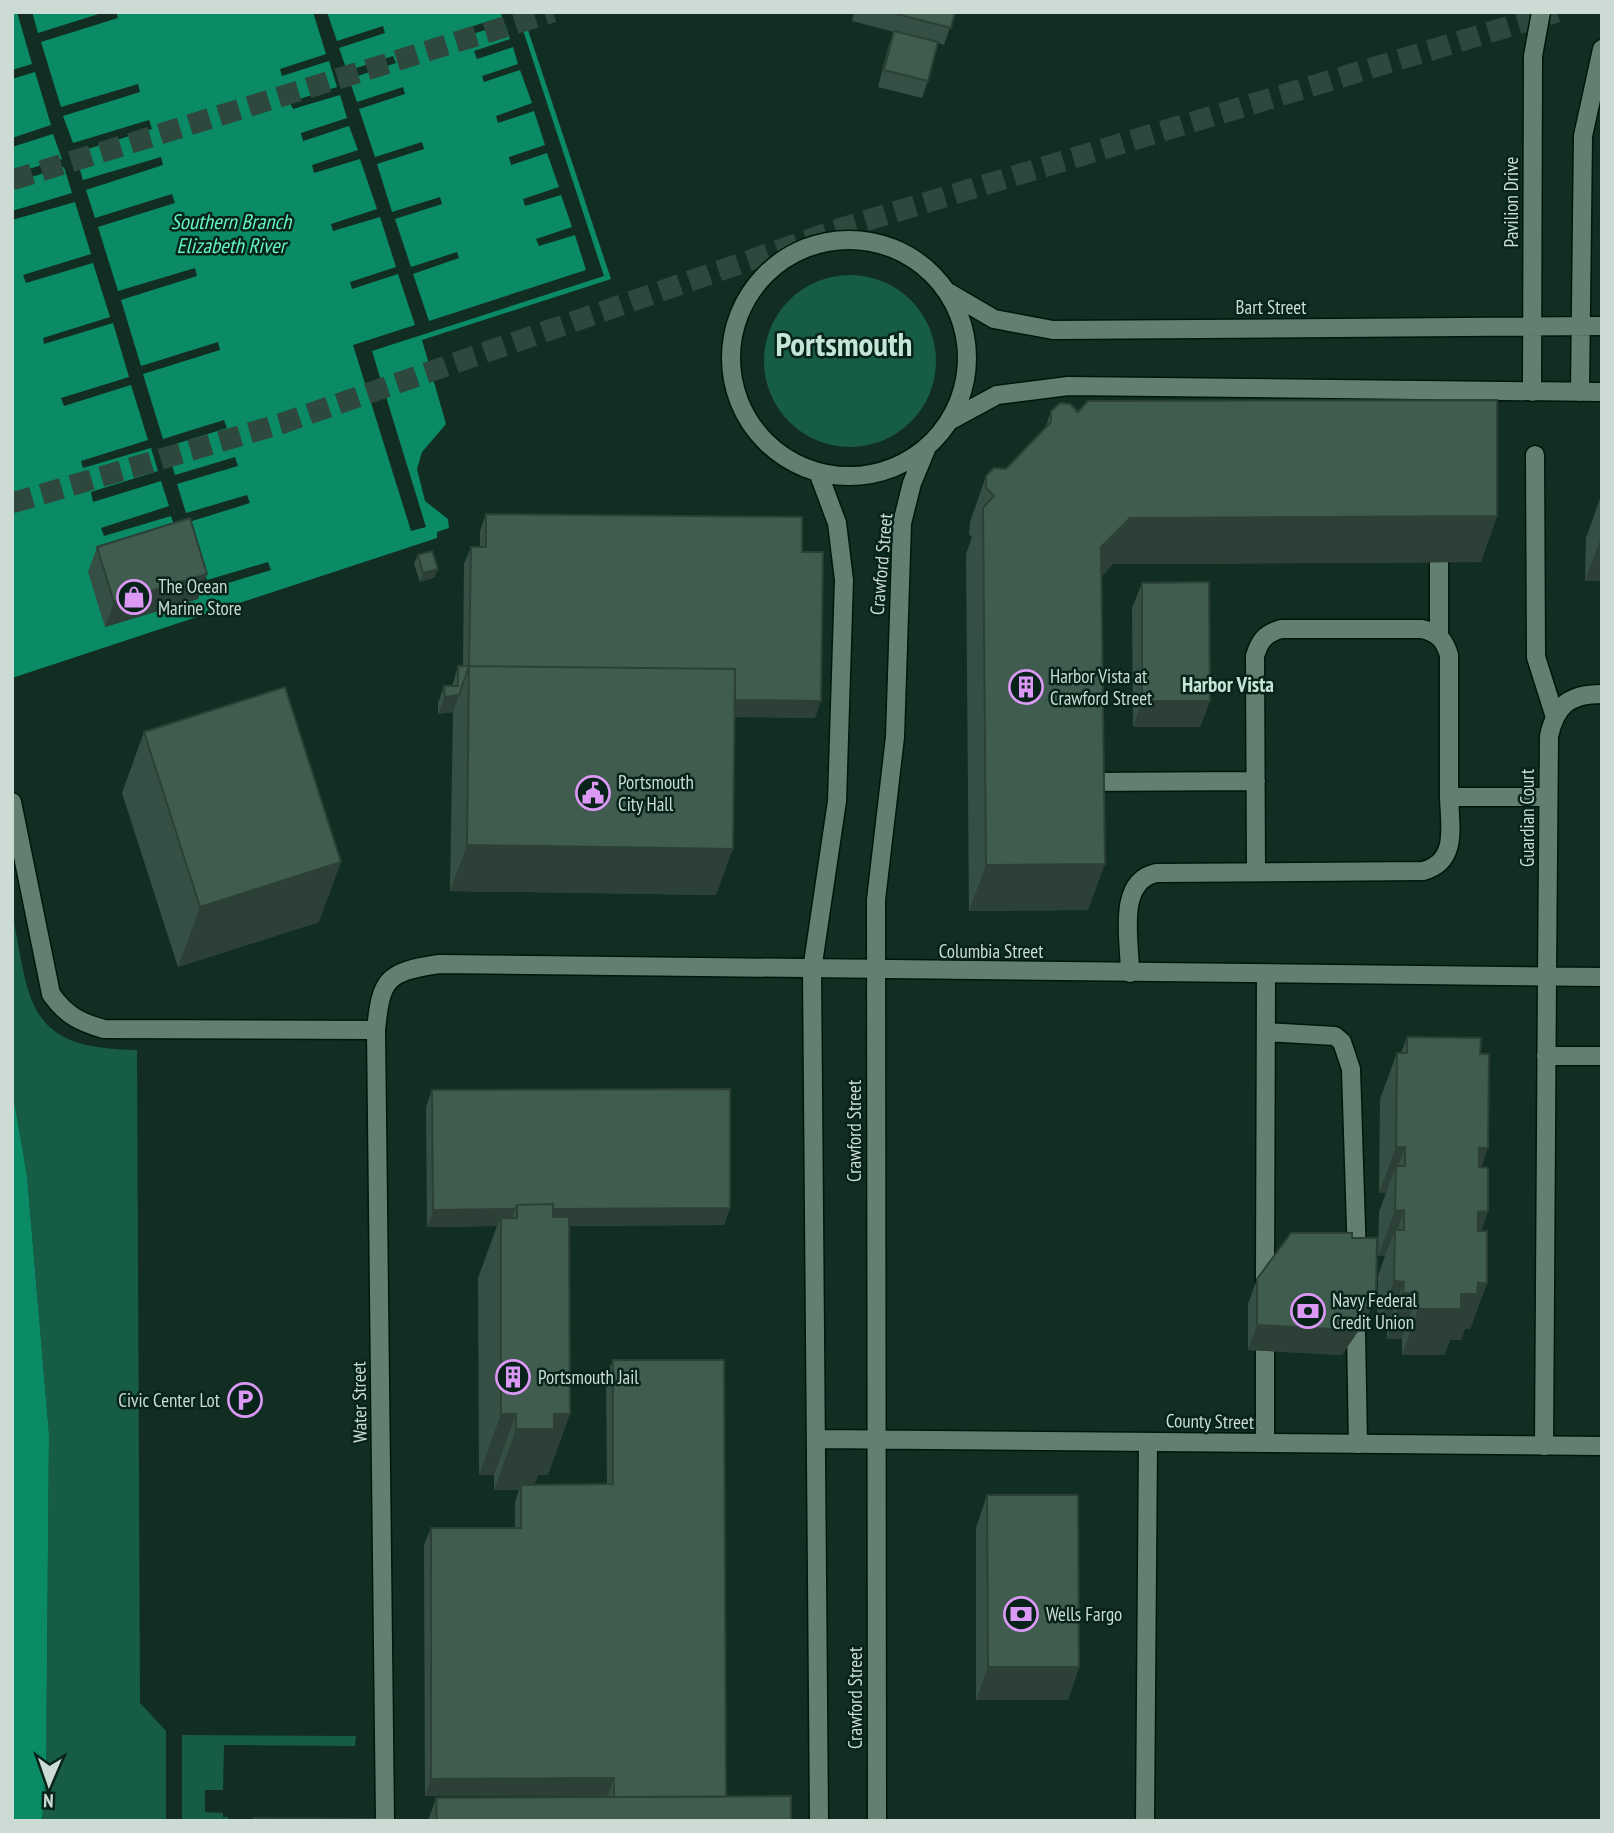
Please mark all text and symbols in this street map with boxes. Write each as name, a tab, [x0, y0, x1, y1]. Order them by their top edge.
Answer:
street label: Pavilion Drive	[1499, 156, 1523, 247]
water label: Southern Branch Elizabeth River	[171, 208, 293, 259]
street label: Bart Street	[1236, 295, 1307, 319]
district label: Portsmouth	[776, 322, 912, 365]
street label: Crawford Street	[865, 511, 897, 616]
place label: The Ocean Marine Store	[158, 574, 242, 620]
shop icon: The Ocean Marine Store	[115, 578, 153, 616]
place label: Harbor Vista at Crawford Street	[1050, 664, 1153, 710]
building icon: Harbor Vista at Crawford Street	[1007, 668, 1045, 706]
district label: Harbor Vista	[1182, 671, 1274, 698]
street label: Guardian Court	[1515, 768, 1539, 867]
place label: Portsmouth City Hall	[618, 770, 694, 816]
public building icon: Portsmouth City Hall	[574, 774, 612, 812]
street label: Columbia Street	[939, 939, 1044, 963]
street label: Crawford Street	[842, 1079, 866, 1182]
place label: Navy Federal Credit Union	[1332, 1288, 1418, 1334]
bank icon: Navy Federal Credit Union	[1289, 1292, 1327, 1330]
building icon: Portsmouth Jail	[494, 1358, 532, 1396]
street label: Water Street	[346, 1360, 372, 1443]
place label: Portsmouth Jail	[538, 1365, 639, 1389]
parking icon: Civic Center Lot	[226, 1381, 264, 1419]
place label: Civic Center Lot	[118, 1388, 221, 1412]
street label: County Street	[1166, 1408, 1255, 1434]
bank icon: Wells Fargo	[1002, 1595, 1040, 1633]
place label: Wells Fargo	[1046, 1602, 1122, 1626]
street label: Crawford Street	[843, 1646, 867, 1749]
north arrow	[14, 1749, 84, 1819]
text: N	[43, 1789, 54, 1813]

